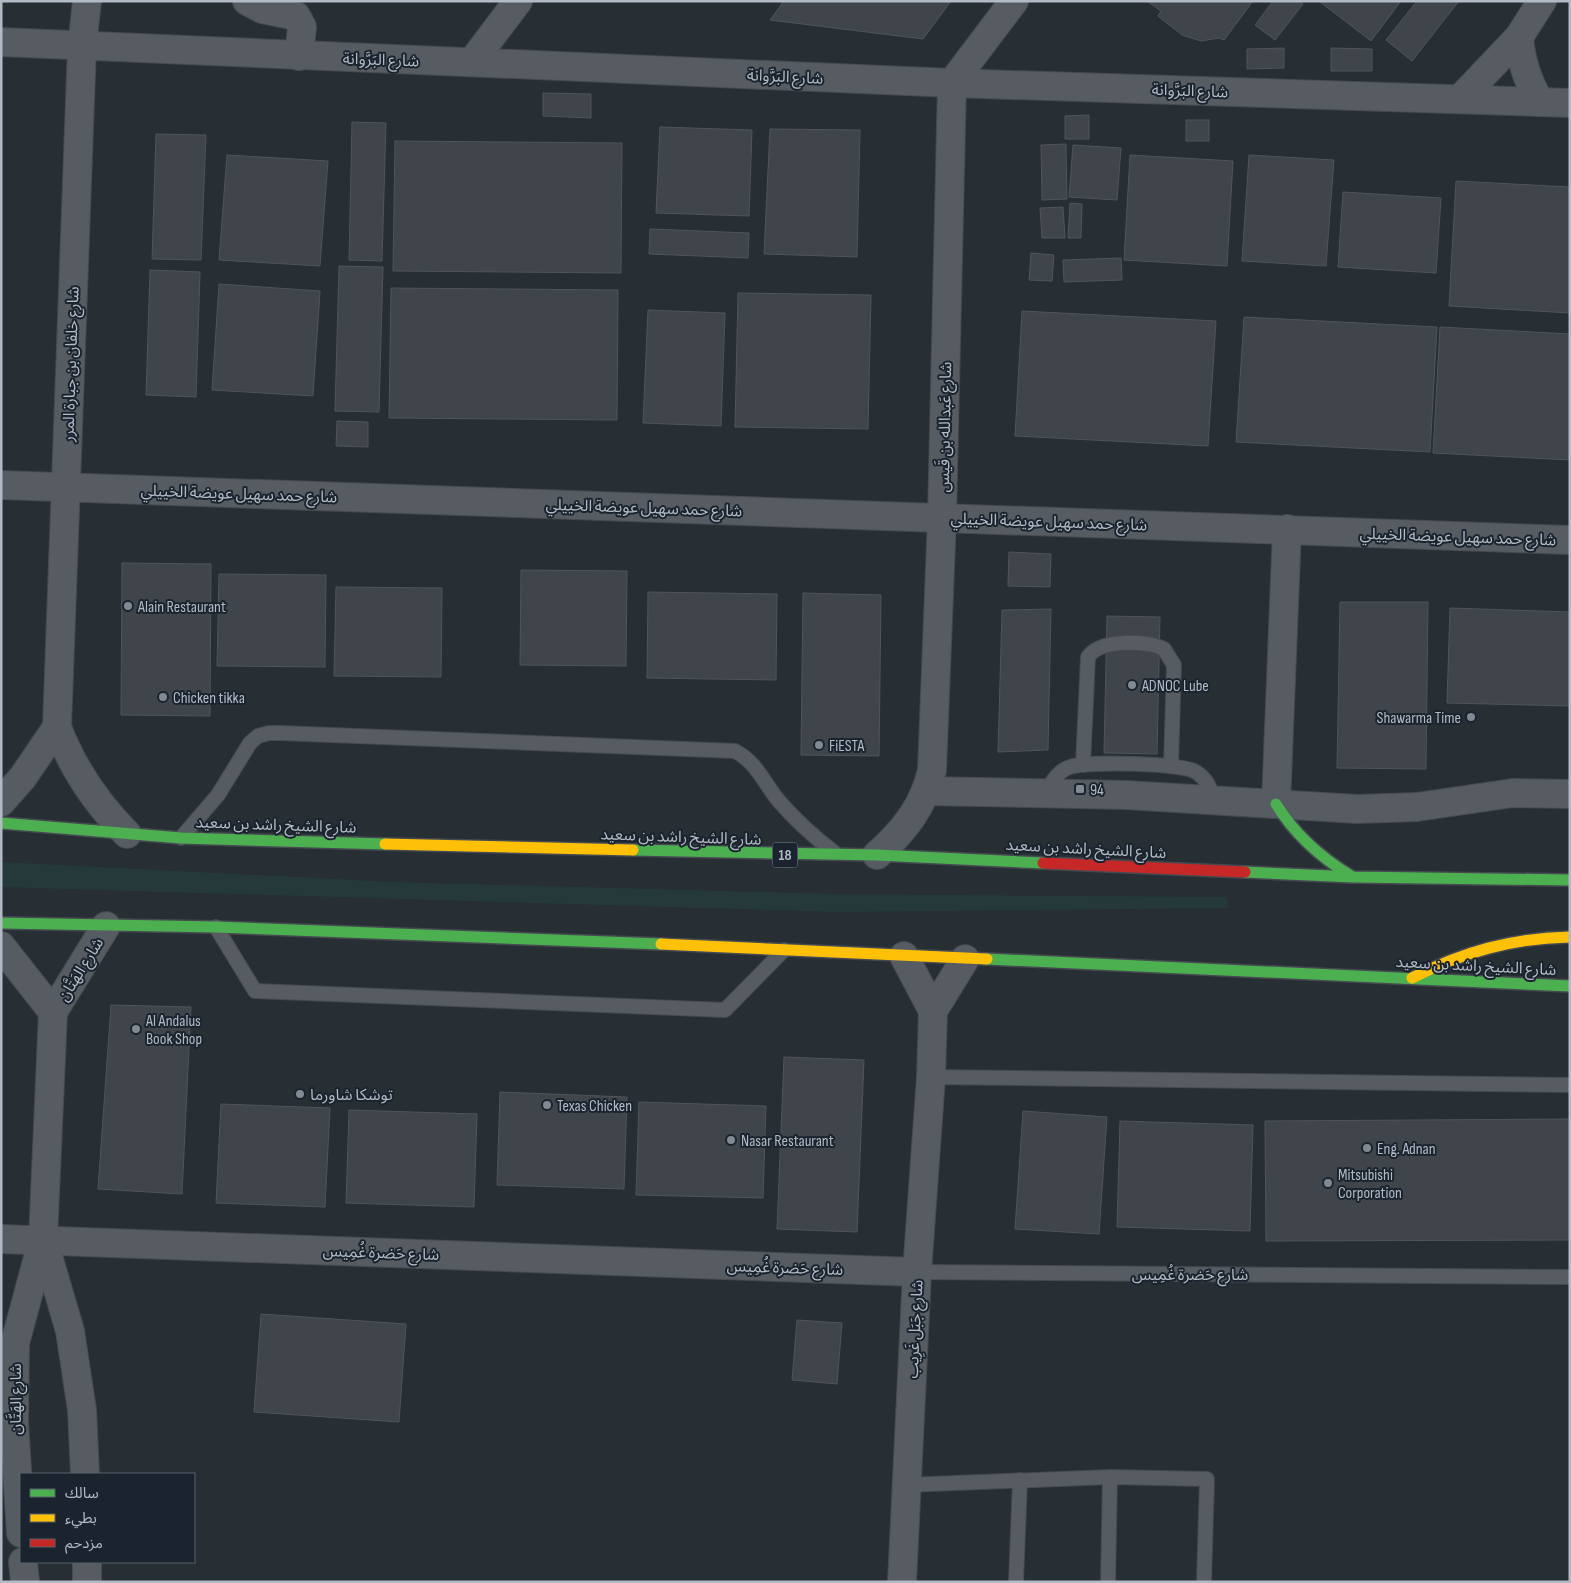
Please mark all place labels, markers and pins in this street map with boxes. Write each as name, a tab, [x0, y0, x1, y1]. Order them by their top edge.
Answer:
place label: Alain Restaurant	[137, 598, 226, 617]
marker: Alain Restaurant	[122, 600, 134, 612]
place label: ADNOC Lube	[1141, 677, 1209, 696]
marker: ADNOC Lube	[1126, 679, 1138, 691]
place label: Chicken tikka	[173, 689, 245, 708]
marker: Chicken tikka	[157, 691, 169, 703]
place label: Shawarma Time	[1377, 709, 1461, 728]
marker: Shawarma Time	[1465, 711, 1477, 723]
place label: FiESTA	[829, 737, 864, 756]
marker: FiESTA	[813, 739, 825, 751]
place label: 94	[1090, 781, 1104, 800]
marker: 94	[1074, 783, 1086, 795]
place label: Al Andalus Book Shop	[145, 1012, 202, 1049]
marker: Al Andalus Book Shop	[130, 1023, 142, 1035]
place label: توشكا شاورما	[310, 1086, 393, 1105]
marker: توشكا شاورما	[294, 1088, 306, 1100]
place label: Texas Chicken	[557, 1097, 632, 1116]
marker: Texas Chicken	[541, 1099, 553, 1111]
place label: Nasar Restaurant	[741, 1132, 834, 1151]
marker: Nasar Restaurant	[725, 1134, 737, 1146]
place label: Eng. Adnan	[1377, 1140, 1436, 1159]
marker: Eng. Adnan	[1361, 1142, 1373, 1154]
place label: Mitsubishi Corporation	[1338, 1166, 1402, 1203]
marker: Mitsubishi Corporation	[1322, 1177, 1334, 1189]

